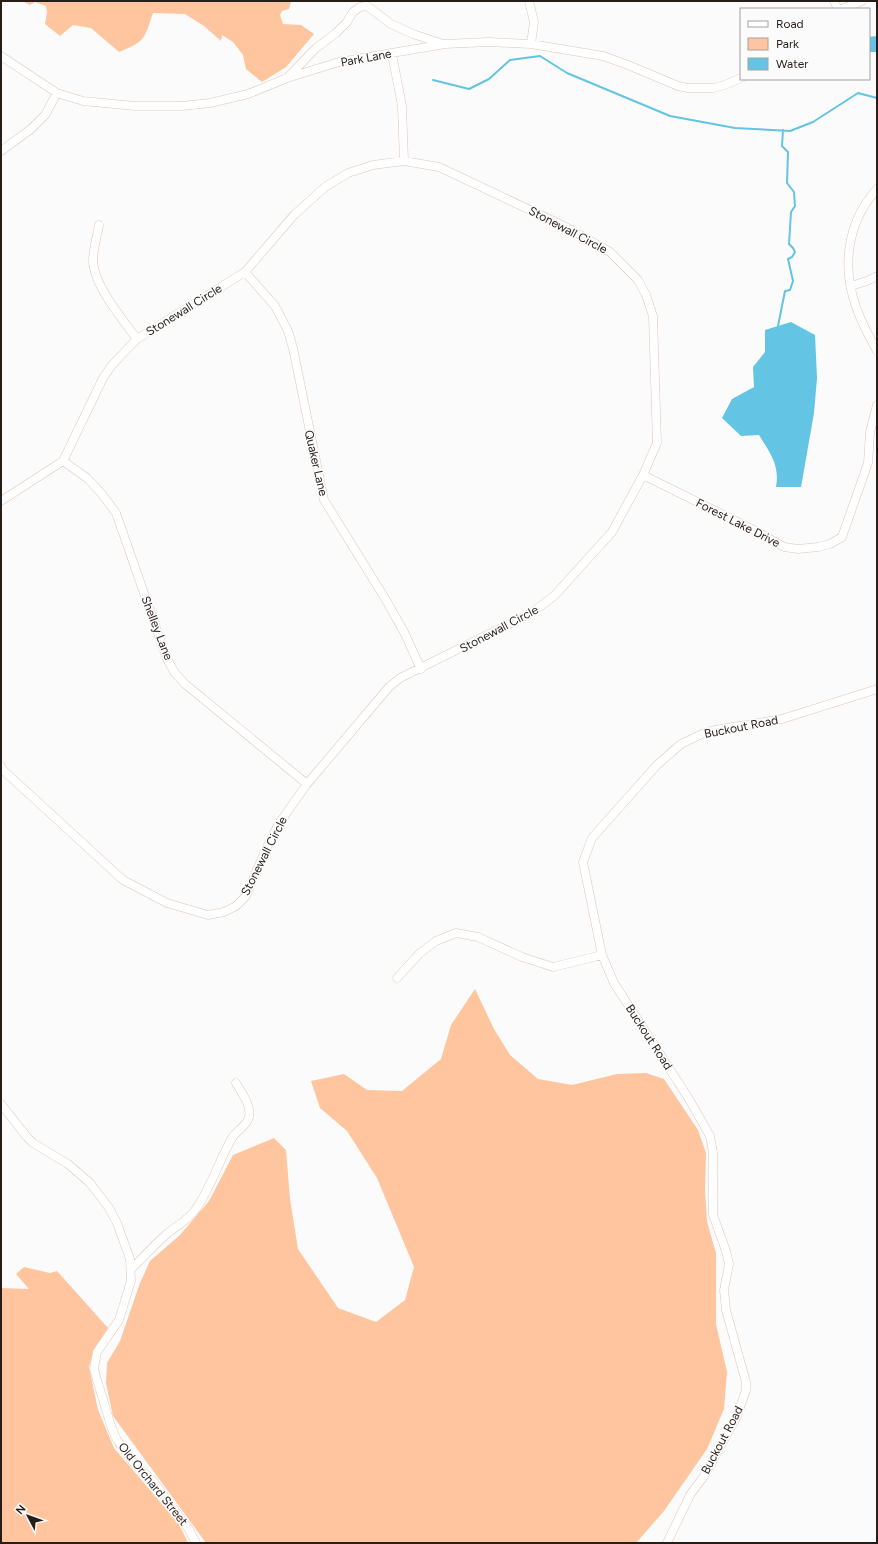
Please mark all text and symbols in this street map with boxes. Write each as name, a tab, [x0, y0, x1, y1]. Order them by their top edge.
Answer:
legend	[740, 8, 870, 80]
text: Road	[776, 17, 804, 31]
text: Park	[776, 37, 799, 51]
street label: Park Lane	[339, 47, 393, 69]
text: Water	[776, 57, 808, 71]
street label: Stonewall Circle	[526, 203, 610, 257]
street label: Stonewall Circle	[144, 281, 225, 339]
street label: Quaker Lane	[302, 429, 330, 498]
street label: Forest Lake Drive	[694, 496, 783, 550]
street label: Shelley Lane	[138, 594, 176, 662]
street label: Stonewall Circle	[457, 602, 541, 656]
street label: Buckout Road	[703, 713, 779, 741]
street label: Stonewall Circle	[238, 814, 290, 898]
street label: Buckout Road	[623, 1002, 675, 1072]
street label: Buckout Road	[698, 1404, 746, 1476]
street label: Old Orchard Street	[115, 1440, 191, 1529]
north arrow	[8, 1496, 48, 1536]
text: N	[13, 1502, 29, 1517]

